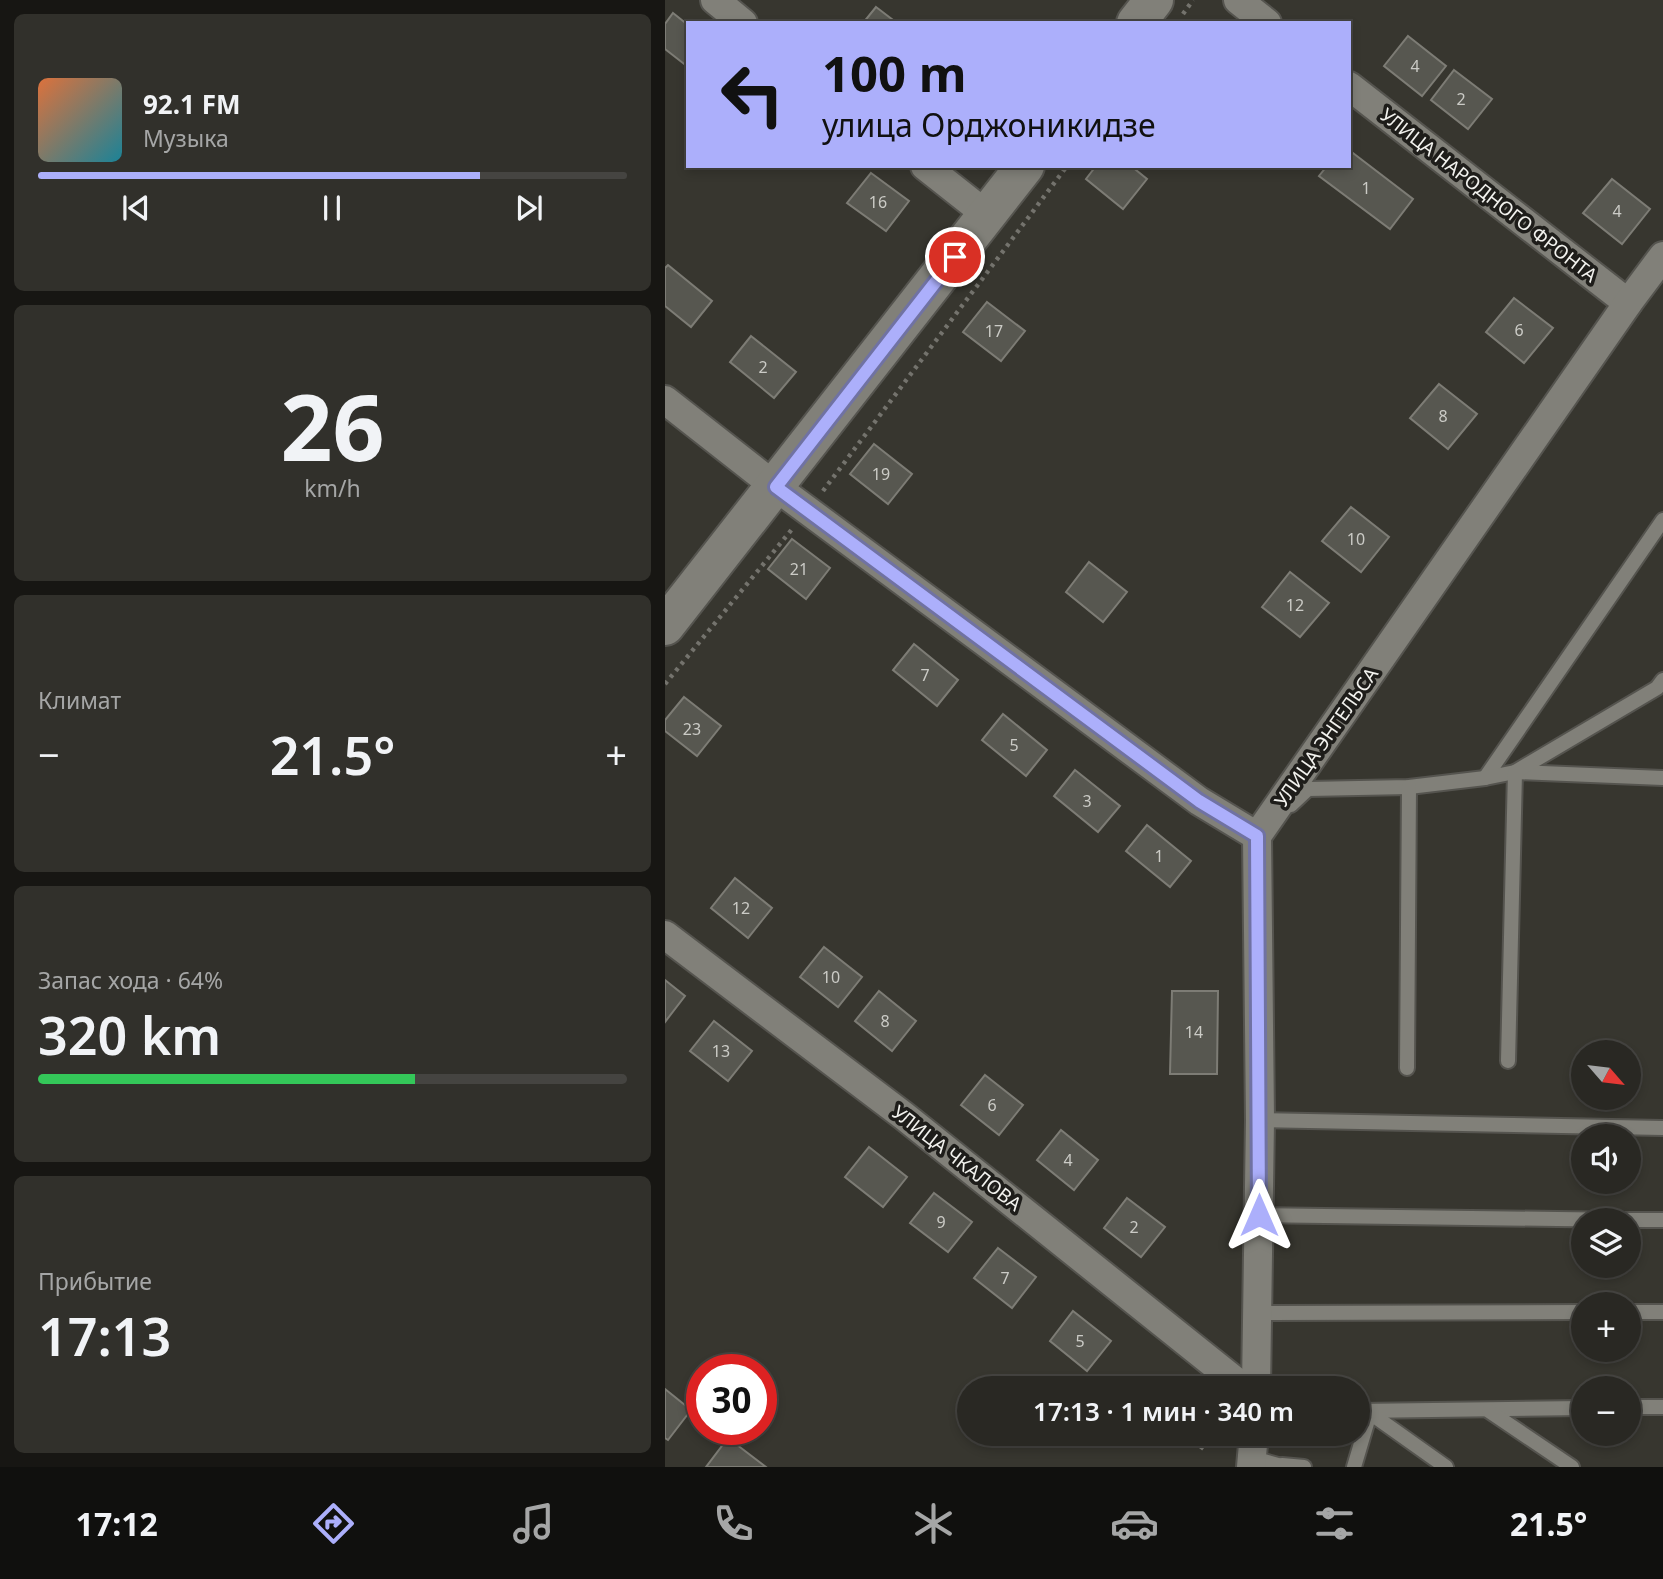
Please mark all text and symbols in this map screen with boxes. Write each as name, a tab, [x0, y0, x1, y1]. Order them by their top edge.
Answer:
text: 100 m	[822, 40, 967, 106]
icon: left	[707, 49, 798, 140]
house number: 4	[1410, 55, 1420, 77]
text: 92.1 FM	[143, 86, 240, 122]
house number: 2	[1456, 88, 1466, 110]
street label: УЛИЦА НАРОДНОГО ФРОНТА	[1375, 102, 1604, 289]
text: улица Орджоникидзе	[822, 103, 1156, 146]
text: Музыка	[143, 122, 229, 154]
house number: 1	[1361, 177, 1371, 199]
icon: previous	[117, 189, 155, 227]
icon: pause	[313, 189, 351, 227]
icon: next	[510, 189, 548, 227]
house number: 16	[869, 191, 887, 213]
house number: 4	[1612, 200, 1622, 222]
pin	[925, 227, 985, 287]
icon: arrive	[936, 238, 974, 276]
house number: 6	[1514, 319, 1524, 341]
house number: 17	[985, 320, 1003, 342]
house number: 2	[758, 356, 768, 378]
text: 26	[280, 364, 385, 488]
house number: 8	[1438, 405, 1448, 427]
house number: 19	[872, 463, 890, 485]
text: km/h	[304, 472, 361, 504]
house number: 10	[1347, 528, 1365, 550]
house number: 21	[790, 558, 808, 580]
house number: 12	[1286, 594, 1304, 616]
street label: УЛИЦА ЭНГЕЛЬСА	[1268, 661, 1384, 812]
house number: 7	[920, 664, 930, 686]
text: Климат	[38, 684, 121, 716]
house number: 23	[683, 718, 701, 740]
text: 21.5°	[270, 719, 395, 790]
text: −	[38, 728, 60, 780]
text: +	[605, 728, 627, 780]
house number: 5	[1009, 734, 1019, 756]
house number: 3	[1082, 790, 1092, 812]
house number: 1	[1154, 845, 1164, 867]
house number: 12	[732, 897, 750, 919]
text: Запас хода · 64%	[38, 964, 223, 996]
house number: 10	[822, 966, 840, 988]
text: 320 km	[38, 999, 221, 1070]
house number: 8	[880, 1010, 890, 1032]
house number: 14	[1185, 1021, 1203, 1043]
house number: 13	[712, 1040, 730, 1062]
north arrow	[1571, 1040, 1641, 1110]
map controls	[1571, 1040, 1641, 1446]
house number: 6	[987, 1094, 997, 1116]
street label: УЛИЦА ЧКАЛОВА	[887, 1099, 1028, 1217]
button: sound	[1571, 1124, 1641, 1194]
house number: 4	[1063, 1149, 1073, 1171]
position arrow	[1222, 1178, 1296, 1252]
button: layers	[1571, 1208, 1641, 1278]
house number: 9	[936, 1211, 946, 1233]
house number: 2	[1129, 1216, 1139, 1238]
text: Прибытие	[38, 1265, 152, 1297]
house number: 7	[1000, 1267, 1010, 1289]
button: +	[1571, 1292, 1641, 1362]
text: 17:13	[38, 1300, 171, 1371]
house number: 5	[1075, 1330, 1085, 1352]
speed limit sign: 30	[686, 1354, 777, 1445]
button: −	[1571, 1376, 1641, 1446]
text: 17:13 · 1 мин · 340 m	[1033, 1393, 1294, 1429]
icon: directions	[309, 1499, 358, 1548]
icon: music	[509, 1499, 558, 1548]
icon: phone	[709, 1499, 758, 1548]
icon: climate	[909, 1499, 958, 1548]
icon: car	[1110, 1499, 1159, 1548]
icon: filters	[1310, 1499, 1359, 1548]
text: 17:12	[76, 1502, 158, 1545]
text: 21.5°	[1510, 1502, 1587, 1545]

